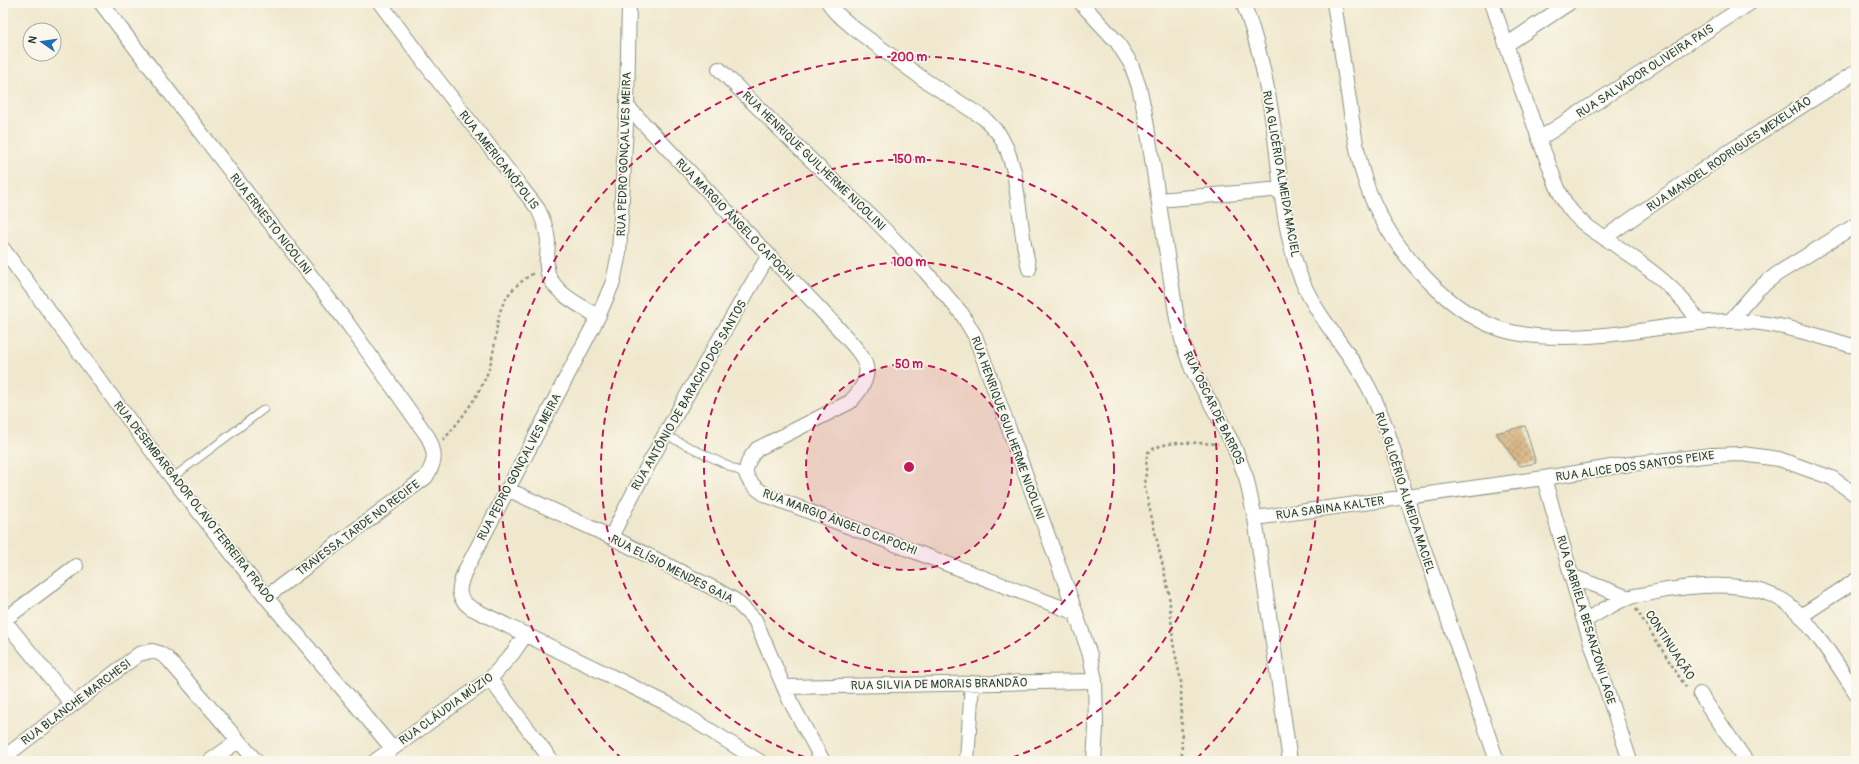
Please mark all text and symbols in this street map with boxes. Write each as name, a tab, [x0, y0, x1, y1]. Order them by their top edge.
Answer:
street label: RUA SALVADOR OLIVEIRA PAIS	[1574, 21, 1717, 122]
north arrow	[22, 22, 62, 62]
text: N	[26, 34, 40, 45]
text: 200 m	[891, 50, 928, 65]
street label: RUA PEDRO GONÇALVES MEIRA	[614, 71, 635, 237]
street label: RUA HENRIQUE GUILHERME NICOLINI	[739, 89, 889, 234]
street label: RUA GLICÉRIO ALMEIDA MACIEL	[1258, 89, 1304, 259]
street label: RUA MANOEL RODRIGUES MEXELHÃO	[1644, 93, 1815, 215]
street label: RUA AMERICANÓPOLIS	[455, 107, 543, 213]
text: 150 m	[893, 152, 926, 167]
street label: RUA MARGIO ÂNGELO CAPOCHI	[672, 155, 798, 285]
street label: RUA ERNESTO NICOLINI	[226, 171, 315, 278]
text: 100 m	[892, 255, 927, 270]
street label: RUA ANTÔNIO DE BARACHO DOS SANTOS	[628, 297, 750, 493]
street label: RUA HENRIQUE GUILHERME NICOLINI	[967, 334, 1048, 522]
street label: RUA OSCAR DE BARROS	[1180, 349, 1247, 467]
text: 50 m	[895, 357, 923, 372]
street label: RUA PEDRO GONÇALVES MEIRA	[474, 391, 565, 543]
street label: RUA DESEMBARGADOR OLAVO FERREIRA PRADO	[110, 398, 277, 606]
street label: RUA GLICÉRIO ALMEIDA MACIEL	[1371, 410, 1439, 576]
street label: RUA ALICE DOS SANTOS PEIXE	[1555, 448, 1715, 485]
centre of rings	[902, 460, 916, 474]
street label: TRAVESSA TARDE NO RECIFE	[294, 477, 423, 580]
street label: RUA MARGIO ÂNGELO CAPOCHI	[760, 485, 920, 559]
street label: RUA SABINA KALTER	[1275, 493, 1385, 524]
street label: RUA ELÍSIO MENDES GAIA	[608, 531, 736, 607]
street label: RUA GABRIELA BESANZONI LAGE	[1553, 534, 1618, 706]
street label: CONTINUAÇÃO	[1642, 607, 1699, 683]
street label: RUA BLANCHE MARCHESI	[18, 656, 134, 749]
street label: RUA CLÁUDIA MÚZIO	[396, 669, 497, 749]
street label: RUA SILVIA DE MORAIS BRANDÃO	[851, 674, 1028, 694]

